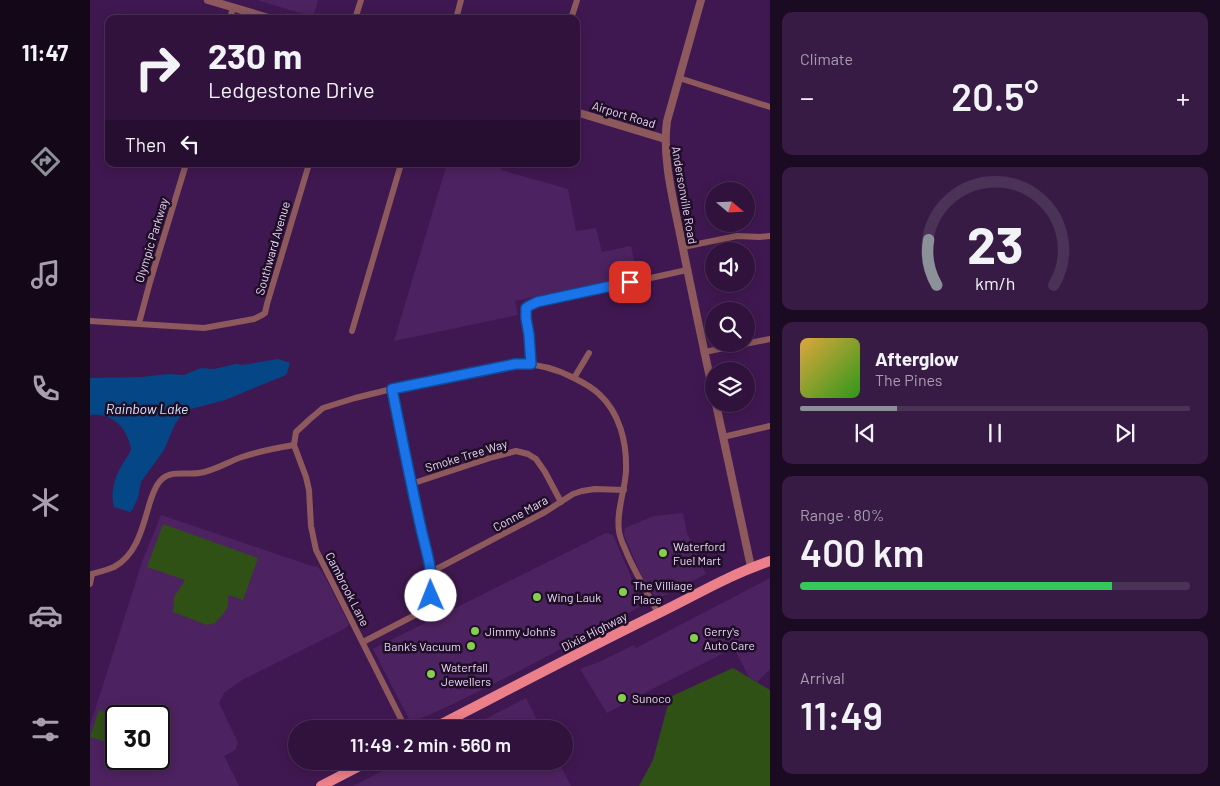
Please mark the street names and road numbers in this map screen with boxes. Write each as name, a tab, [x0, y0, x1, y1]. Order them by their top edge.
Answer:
street label: Airport Road	[591, 98, 657, 130]
street label: Andersonville Road	[669, 145, 701, 245]
street label: Olympic Parkway	[131, 196, 171, 284]
street label: Southward Avenue	[252, 200, 292, 296]
street label: Smoke Tree Way	[423, 436, 509, 474]
street label: Conne Mara	[490, 492, 550, 534]
street label: Cambrook Lane	[323, 550, 373, 628]
street label: Dixie Highway	[559, 608, 630, 654]

